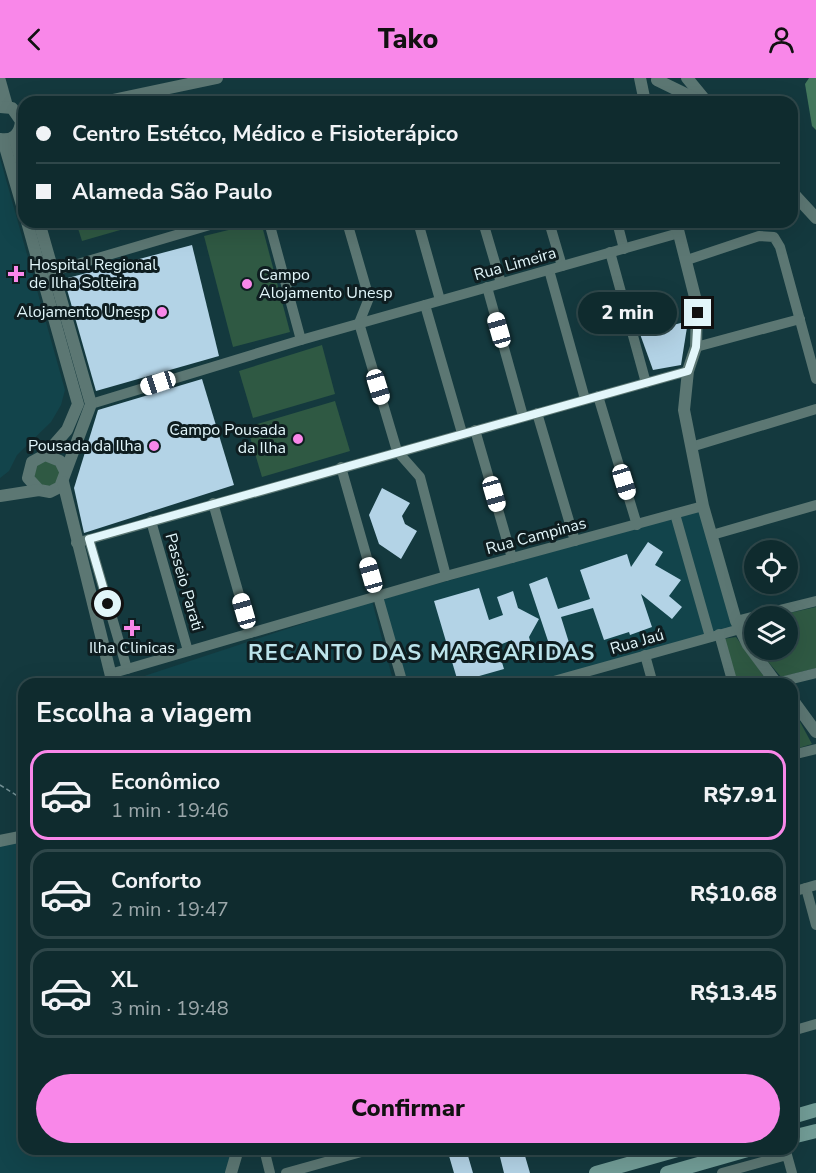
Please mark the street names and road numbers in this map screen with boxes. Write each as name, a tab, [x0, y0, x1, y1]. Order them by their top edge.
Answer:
street label: Rua Limeira	[471, 242, 559, 286]
street label: Rua Campinas	[483, 512, 589, 560]
street label: Passeio Parati	[160, 531, 208, 633]
street label: Rua Jaú	[608, 624, 666, 660]

